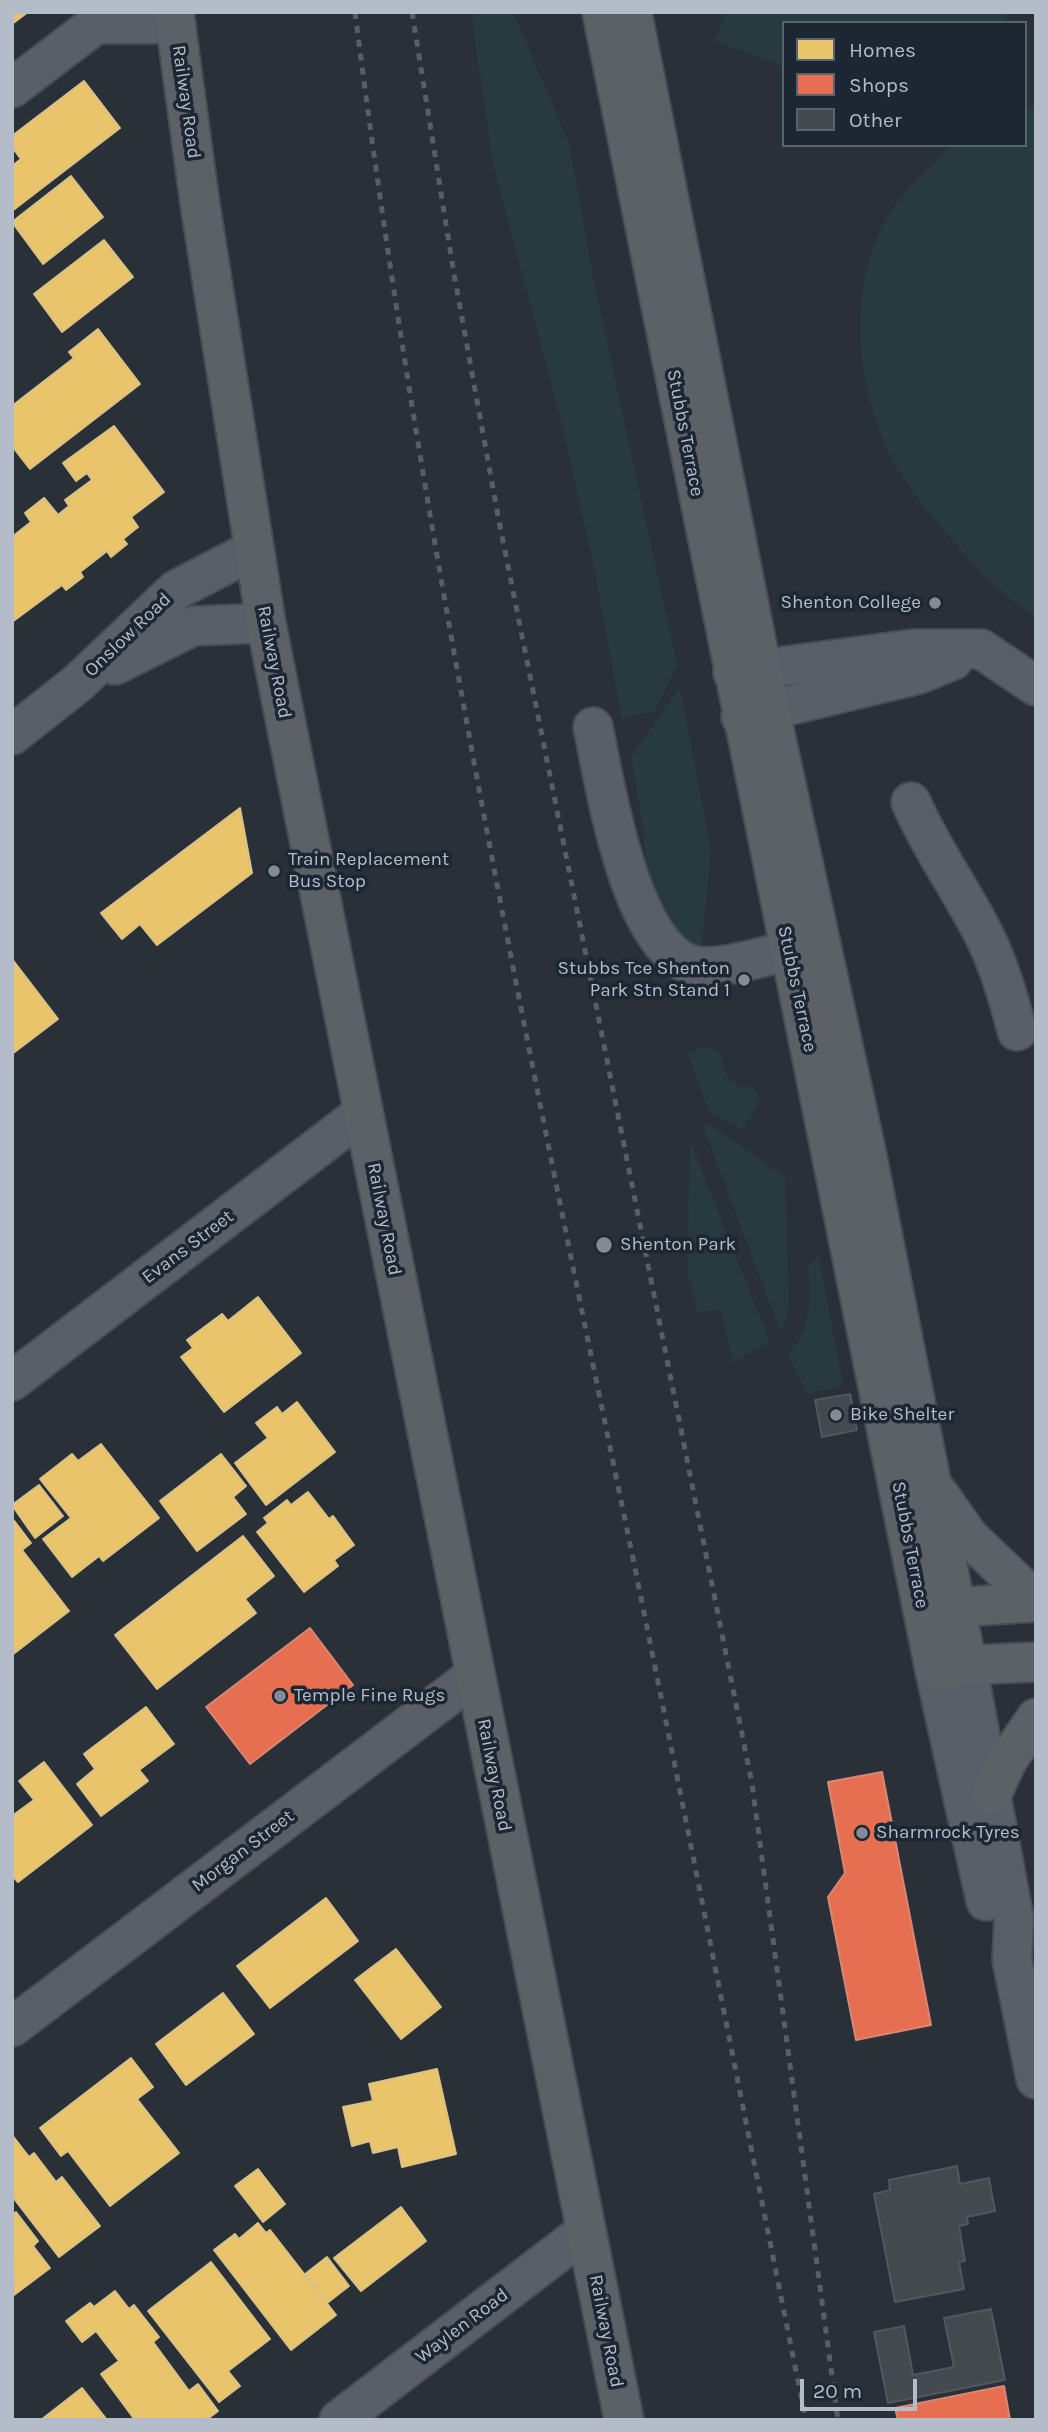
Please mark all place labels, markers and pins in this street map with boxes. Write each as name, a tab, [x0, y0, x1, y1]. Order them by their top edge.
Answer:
place label: Shenton College	[780, 592, 921, 614]
marker: Shenton College	[927, 595, 943, 611]
place label: Train Replacement Bus Stop	[288, 849, 449, 893]
marker: Train Replacement Bus Stop	[266, 863, 282, 879]
place label: Stubbs Tce Shenton Park Stn Stand 1	[558, 958, 730, 1002]
marker: Stubbs Tce Shenton Park Stn Stand 1	[736, 972, 752, 988]
place label: Shenton Park	[620, 1234, 736, 1256]
marker: Shenton Park	[594, 1235, 614, 1255]
place label: Bike Shelter	[850, 1404, 954, 1426]
marker: Bike Shelter	[828, 1407, 844, 1423]
place label: Temple Fine Rugs	[294, 1685, 446, 1707]
marker: Temple Fine Rugs	[272, 1688, 288, 1704]
place label: Sharmrock Tyres	[876, 1822, 1020, 1844]
marker: Sharmrock Tyres	[854, 1825, 870, 1841]

